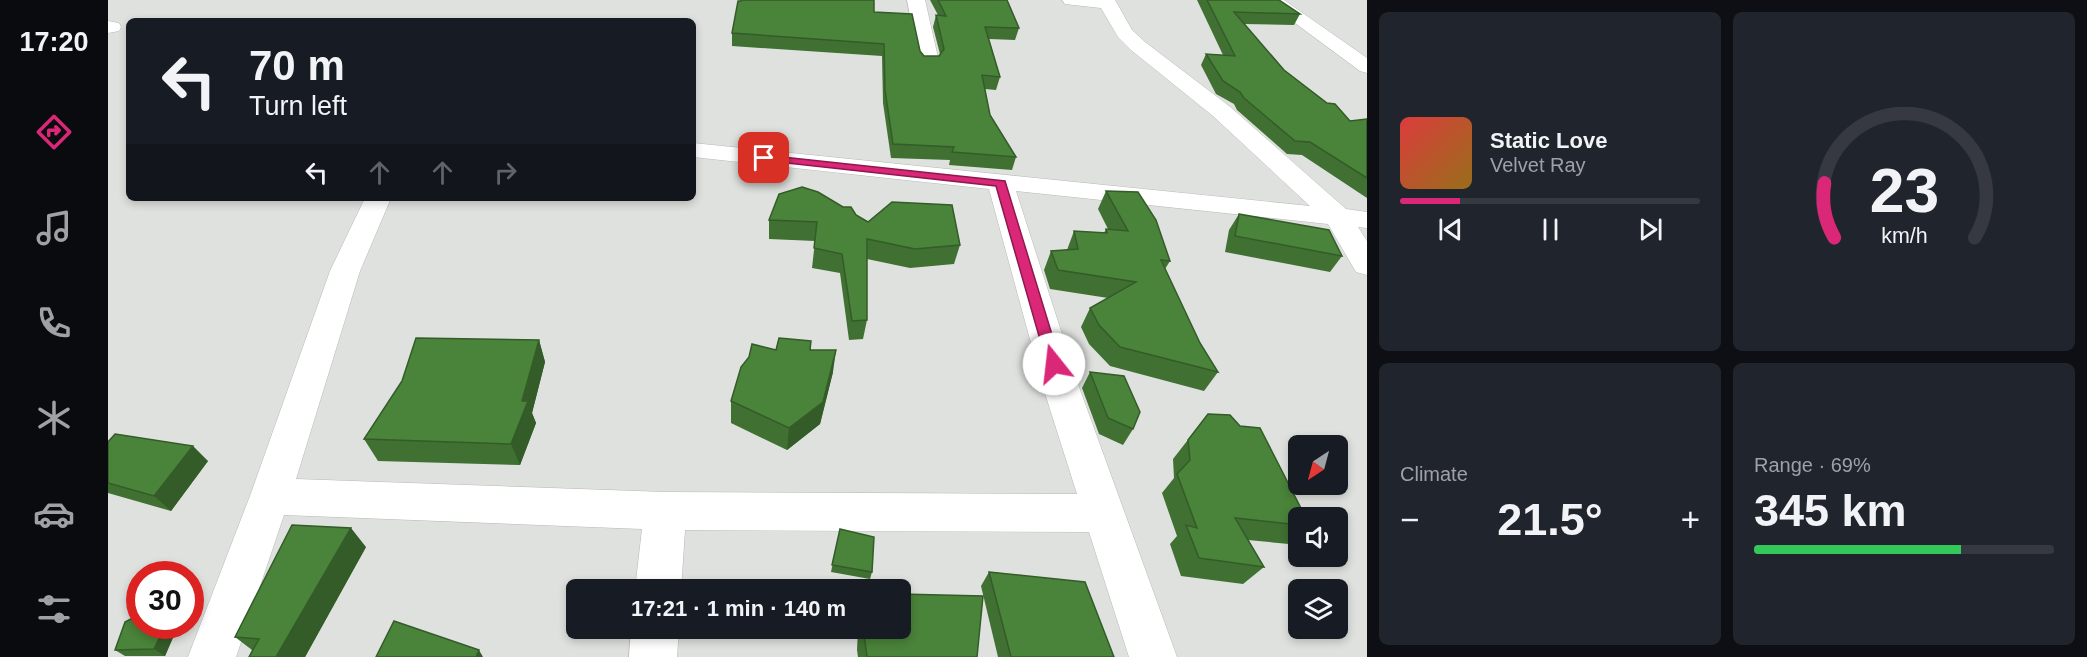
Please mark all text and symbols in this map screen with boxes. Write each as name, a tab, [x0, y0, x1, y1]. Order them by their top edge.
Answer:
text: 17:20	[19, 27, 89, 57]
icon: left	[150, 42, 228, 120]
text: 70 m	[249, 42, 345, 89]
text: Turn left	[249, 91, 347, 121]
icon: directions	[33, 111, 75, 153]
text: Static Love	[1490, 128, 1607, 153]
pin	[738, 132, 789, 183]
icon: arrive	[747, 141, 780, 174]
text: Velvet Ray	[1490, 154, 1586, 176]
icon: left	[300, 156, 333, 189]
icon: ahead	[363, 156, 396, 189]
icon: ahead	[426, 156, 459, 189]
icon: right	[489, 156, 522, 189]
text: 23	[1869, 157, 1939, 226]
icon: music	[33, 207, 75, 249]
icon: previous	[1434, 213, 1467, 246]
icon: pause	[1534, 213, 1567, 246]
icon: next	[1634, 213, 1667, 246]
text: km/h	[1881, 225, 1927, 249]
icon: phone	[33, 302, 75, 344]
position arrow	[1022, 332, 1086, 396]
icon: climate	[33, 397, 75, 439]
north arrow	[1288, 435, 1348, 495]
map controls	[1288, 435, 1348, 639]
text: Range · 69%	[1754, 454, 1871, 476]
text: Climate	[1400, 463, 1468, 485]
text: 345 km	[1754, 485, 1907, 536]
icon: car	[33, 493, 75, 535]
text: 21.5°	[1497, 494, 1603, 545]
text: −	[1400, 501, 1419, 538]
text: +	[1681, 501, 1700, 538]
button: sound	[1288, 507, 1348, 567]
speed limit sign: 30	[126, 561, 204, 639]
button: layers	[1288, 579, 1348, 639]
icon: filters	[33, 588, 75, 630]
text: 17:21 · 1 min · 140 m	[631, 596, 846, 621]

